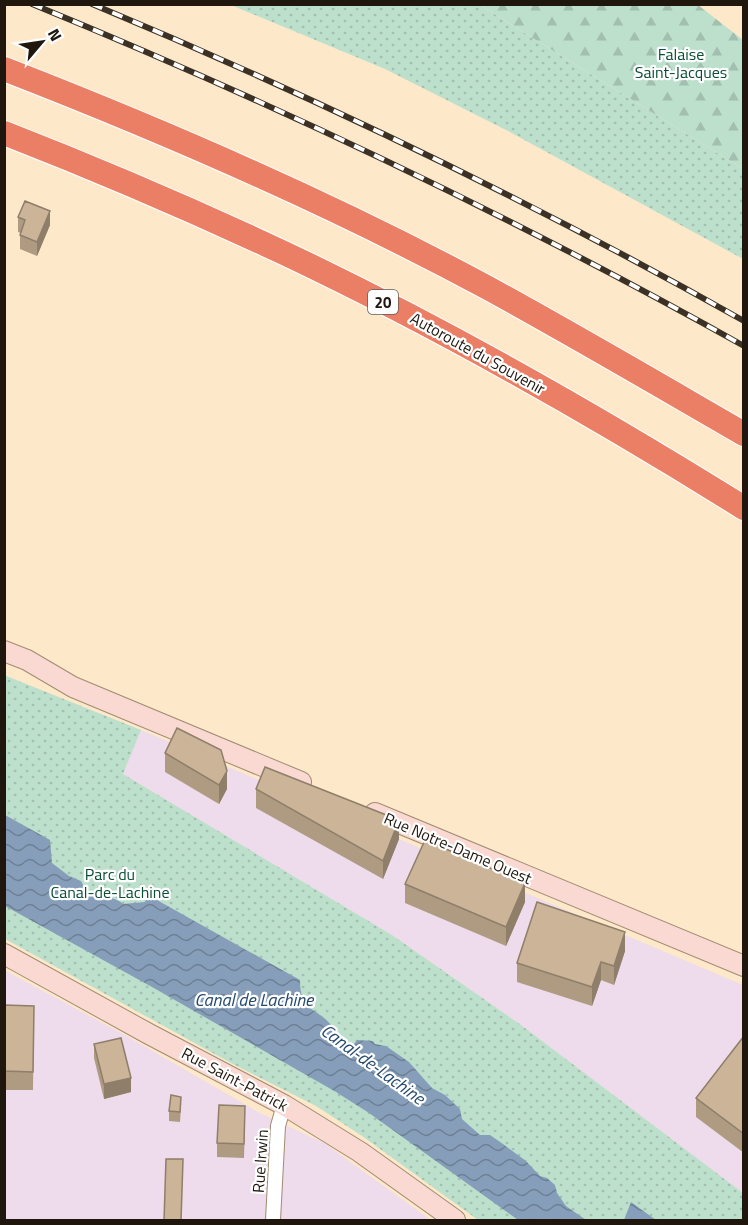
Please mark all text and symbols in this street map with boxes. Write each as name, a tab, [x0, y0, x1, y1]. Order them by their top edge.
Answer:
north arrow	[12, 12, 72, 72]
text: N	[42, 24, 68, 45]
park label: Falaise Saint-Jacques	[635, 42, 727, 84]
road number: 20	[368, 290, 398, 314]
street label: Autoroute du Souvenir	[406, 306, 550, 400]
street label: Rue Notre-Dame Ouest	[380, 806, 536, 890]
park label: Parc du Canal-de-Lachine	[50, 862, 170, 904]
water label: Canal de Lachine	[195, 986, 315, 1013]
water label: Canal-de-Lachine	[315, 1017, 432, 1112]
street label: Rue Saint-Patrick	[177, 1041, 293, 1117]
street label: Rue Irwin	[246, 1128, 274, 1194]

